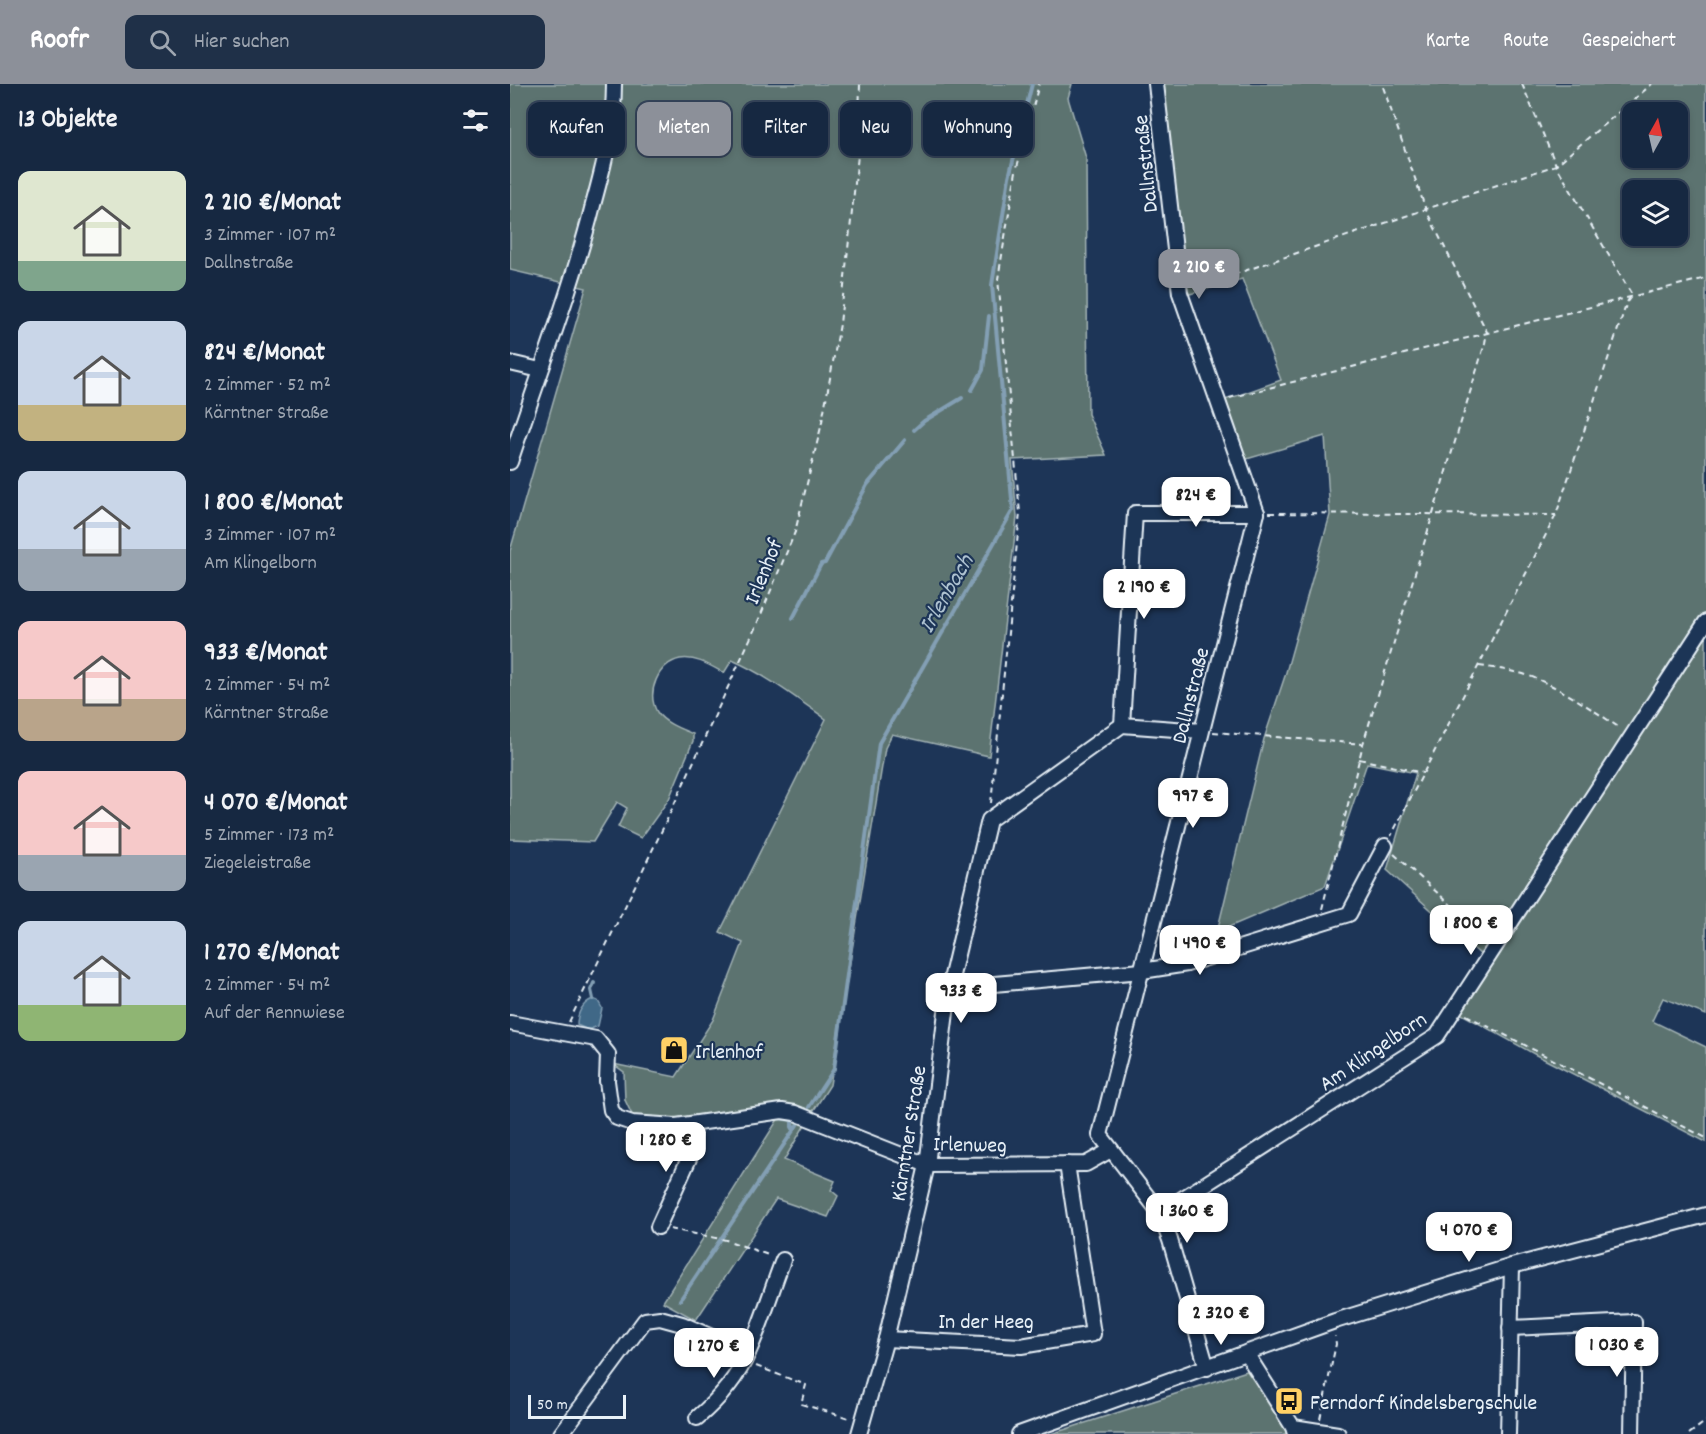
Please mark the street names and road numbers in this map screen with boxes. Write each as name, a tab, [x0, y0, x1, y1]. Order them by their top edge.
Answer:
street label: Dallnstraße	[1127, 113, 1168, 214]
street label: Irlenhof	[738, 534, 793, 609]
street label: Dallnstraße	[1165, 644, 1219, 747]
street label: Am Klingelborn	[1314, 1005, 1434, 1100]
street label: Kärntner Straße	[884, 1063, 936, 1204]
street label: Irlenweg	[933, 1130, 1007, 1163]
street label: In der Heeg	[938, 1308, 1034, 1339]

